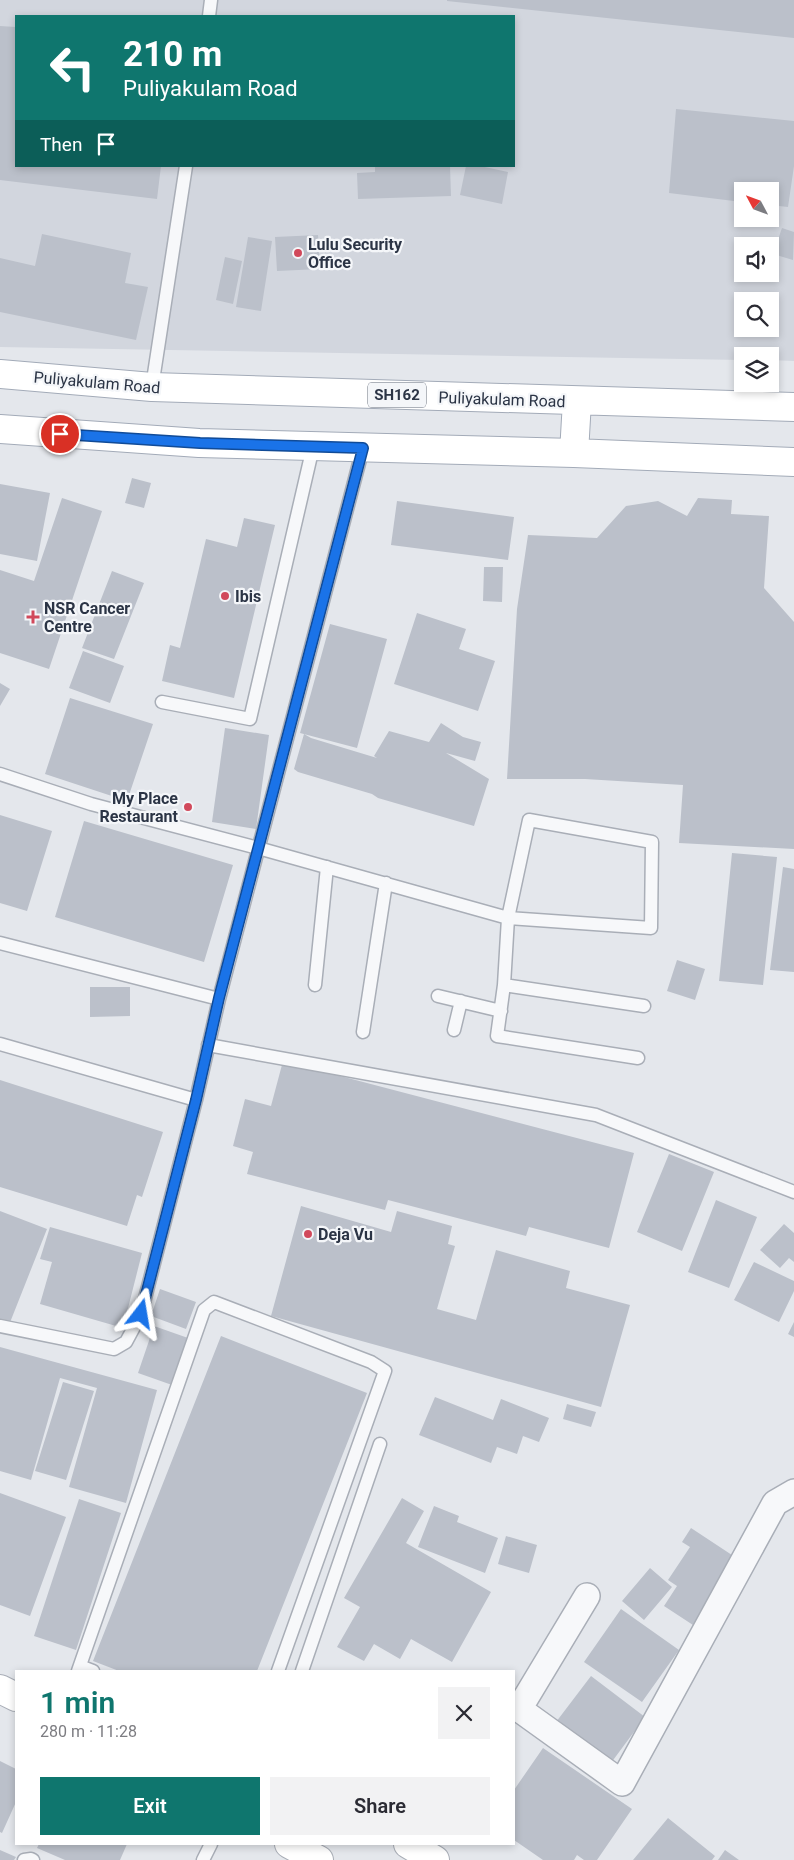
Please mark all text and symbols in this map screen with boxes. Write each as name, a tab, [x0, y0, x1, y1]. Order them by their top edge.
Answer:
text: 210 m	[123, 34, 222, 75]
icon: left	[40, 35, 105, 100]
text: Puliyakulam Road	[123, 76, 298, 101]
icon: arrive	[92, 130, 120, 158]
text: Then	[40, 133, 82, 156]
north arrow	[734, 182, 779, 228]
map controls	[734, 182, 779, 392]
place label: Lulu Security Office	[308, 235, 403, 272]
button: sound	[734, 237, 779, 282]
marker: Lulu Security Office	[292, 247, 304, 259]
button: search	[734, 292, 779, 337]
button: layers	[734, 347, 779, 392]
street label: Puliyakulam Road	[33, 367, 161, 398]
road number: SH162	[368, 382, 426, 408]
street label: Puliyakulam Road	[438, 388, 566, 411]
pin	[39, 413, 81, 455]
icon: arrive	[46, 420, 74, 448]
place label: Ibis	[235, 587, 261, 606]
marker: Ibis	[219, 590, 231, 602]
place label: NSR Cancer Centre	[44, 599, 130, 636]
marker: NSR Cancer Centre	[26, 610, 40, 624]
place label: My Place Restaurant	[99, 789, 179, 826]
marker: My Place Restaurant	[182, 801, 194, 813]
place label: Deja Vu	[318, 1225, 373, 1244]
marker: Deja Vu	[302, 1228, 314, 1240]
position arrow	[114, 1287, 166, 1339]
text: 1 min	[40, 1685, 115, 1720]
button: close	[438, 1687, 490, 1739]
text: 280 m · 11:28	[40, 1722, 137, 1741]
button: Exit	[40, 1777, 260, 1835]
button: Share	[270, 1777, 490, 1835]

